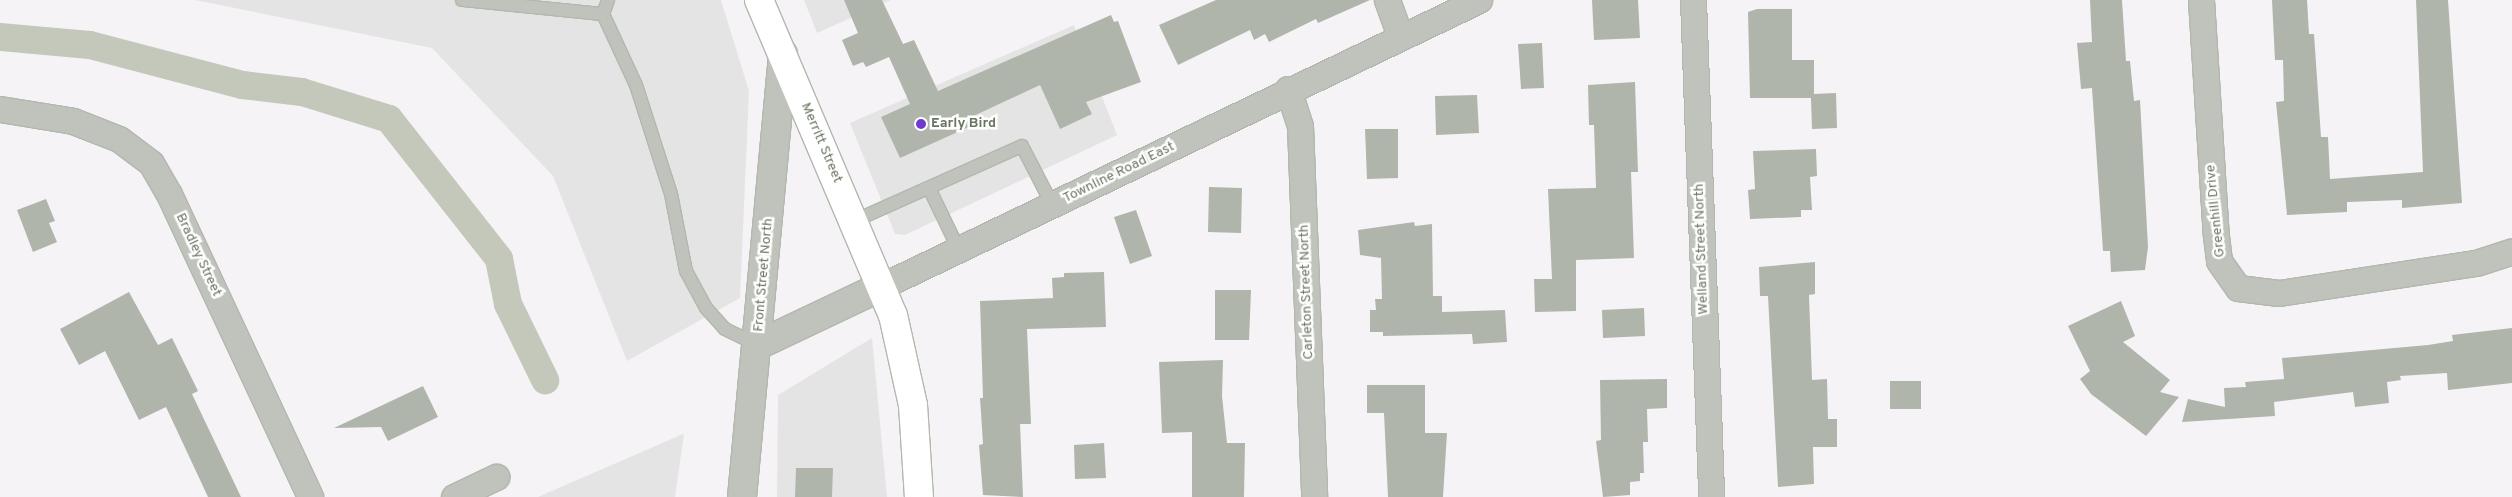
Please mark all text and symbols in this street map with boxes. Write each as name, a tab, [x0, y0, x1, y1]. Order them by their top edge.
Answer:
street label: Merritt Street	[797, 100, 845, 186]
place label: Early Bird	[931, 116, 996, 132]
marker: Early Bird	[915, 118, 927, 130]
street label: Townline Road East	[1061, 139, 1177, 207]
street label: Greenhill Drive	[2203, 164, 2229, 258]
street label: Welland Street North	[1691, 183, 1713, 315]
street label: Bradley Street	[171, 211, 225, 299]
street label: Front Street North	[751, 217, 777, 333]
street label: Carleton Street North	[1296, 224, 1318, 360]

